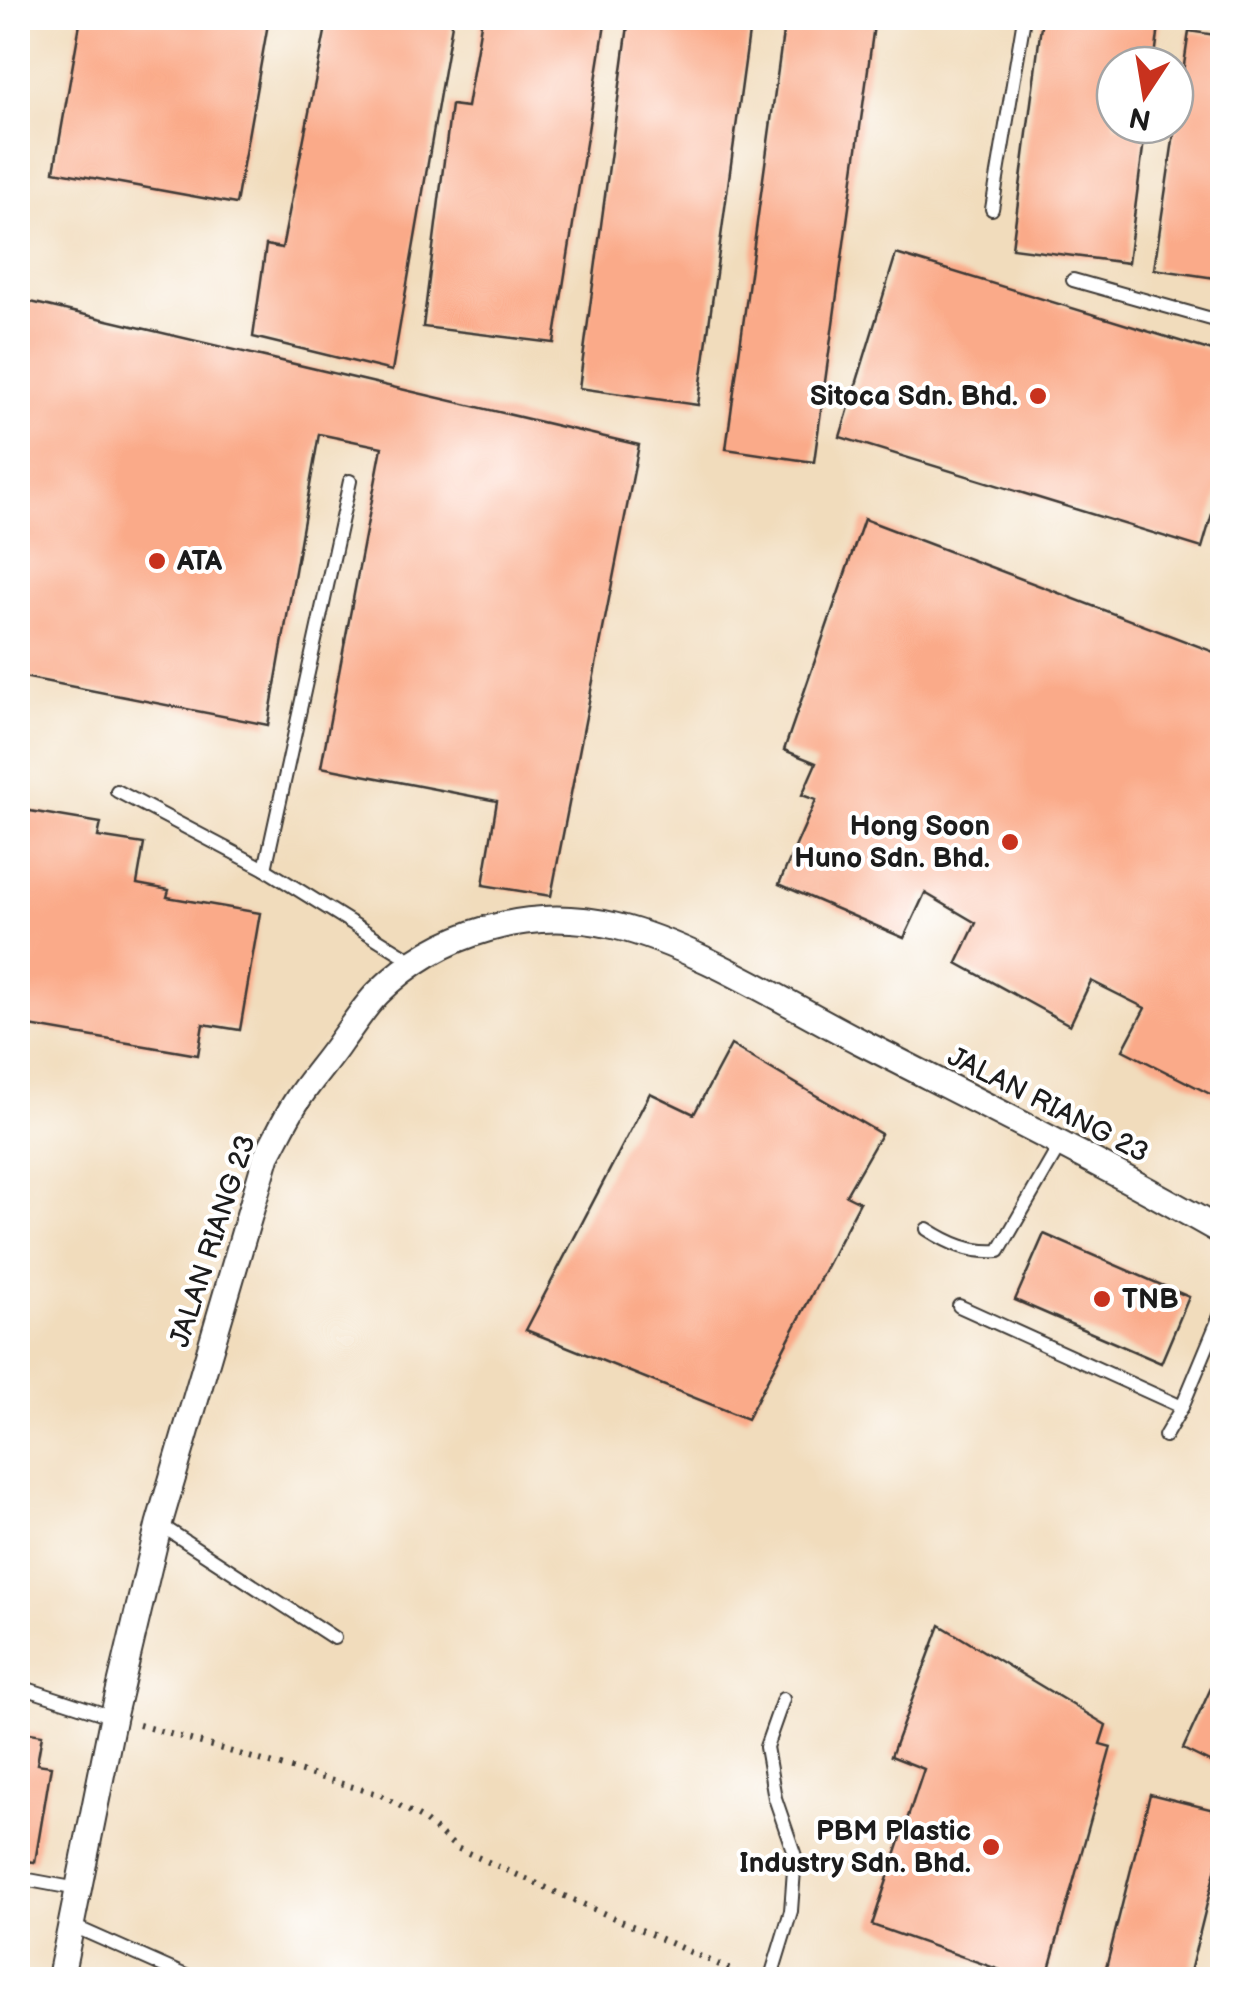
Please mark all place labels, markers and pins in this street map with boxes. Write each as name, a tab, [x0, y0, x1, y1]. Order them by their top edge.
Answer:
place label: Sitoca Sdn. Bhd.	[810, 380, 1018, 413]
marker: Sitoca Sdn. Bhd.	[1027, 385, 1049, 407]
place label: ATA	[176, 545, 223, 578]
marker: ATA	[146, 550, 168, 572]
place label: Hong Soon Huno Sdn. Bhd.	[794, 810, 990, 875]
marker: Hong Soon Huno Sdn. Bhd.	[999, 831, 1021, 853]
place label: TNB	[1122, 1283, 1179, 1316]
marker: TNB	[1091, 1288, 1113, 1310]
place label: PBM Plastic Industry Sdn. Bhd.	[739, 1815, 971, 1880]
marker: PBM Plastic Industry Sdn. Bhd.	[980, 1836, 1002, 1858]

